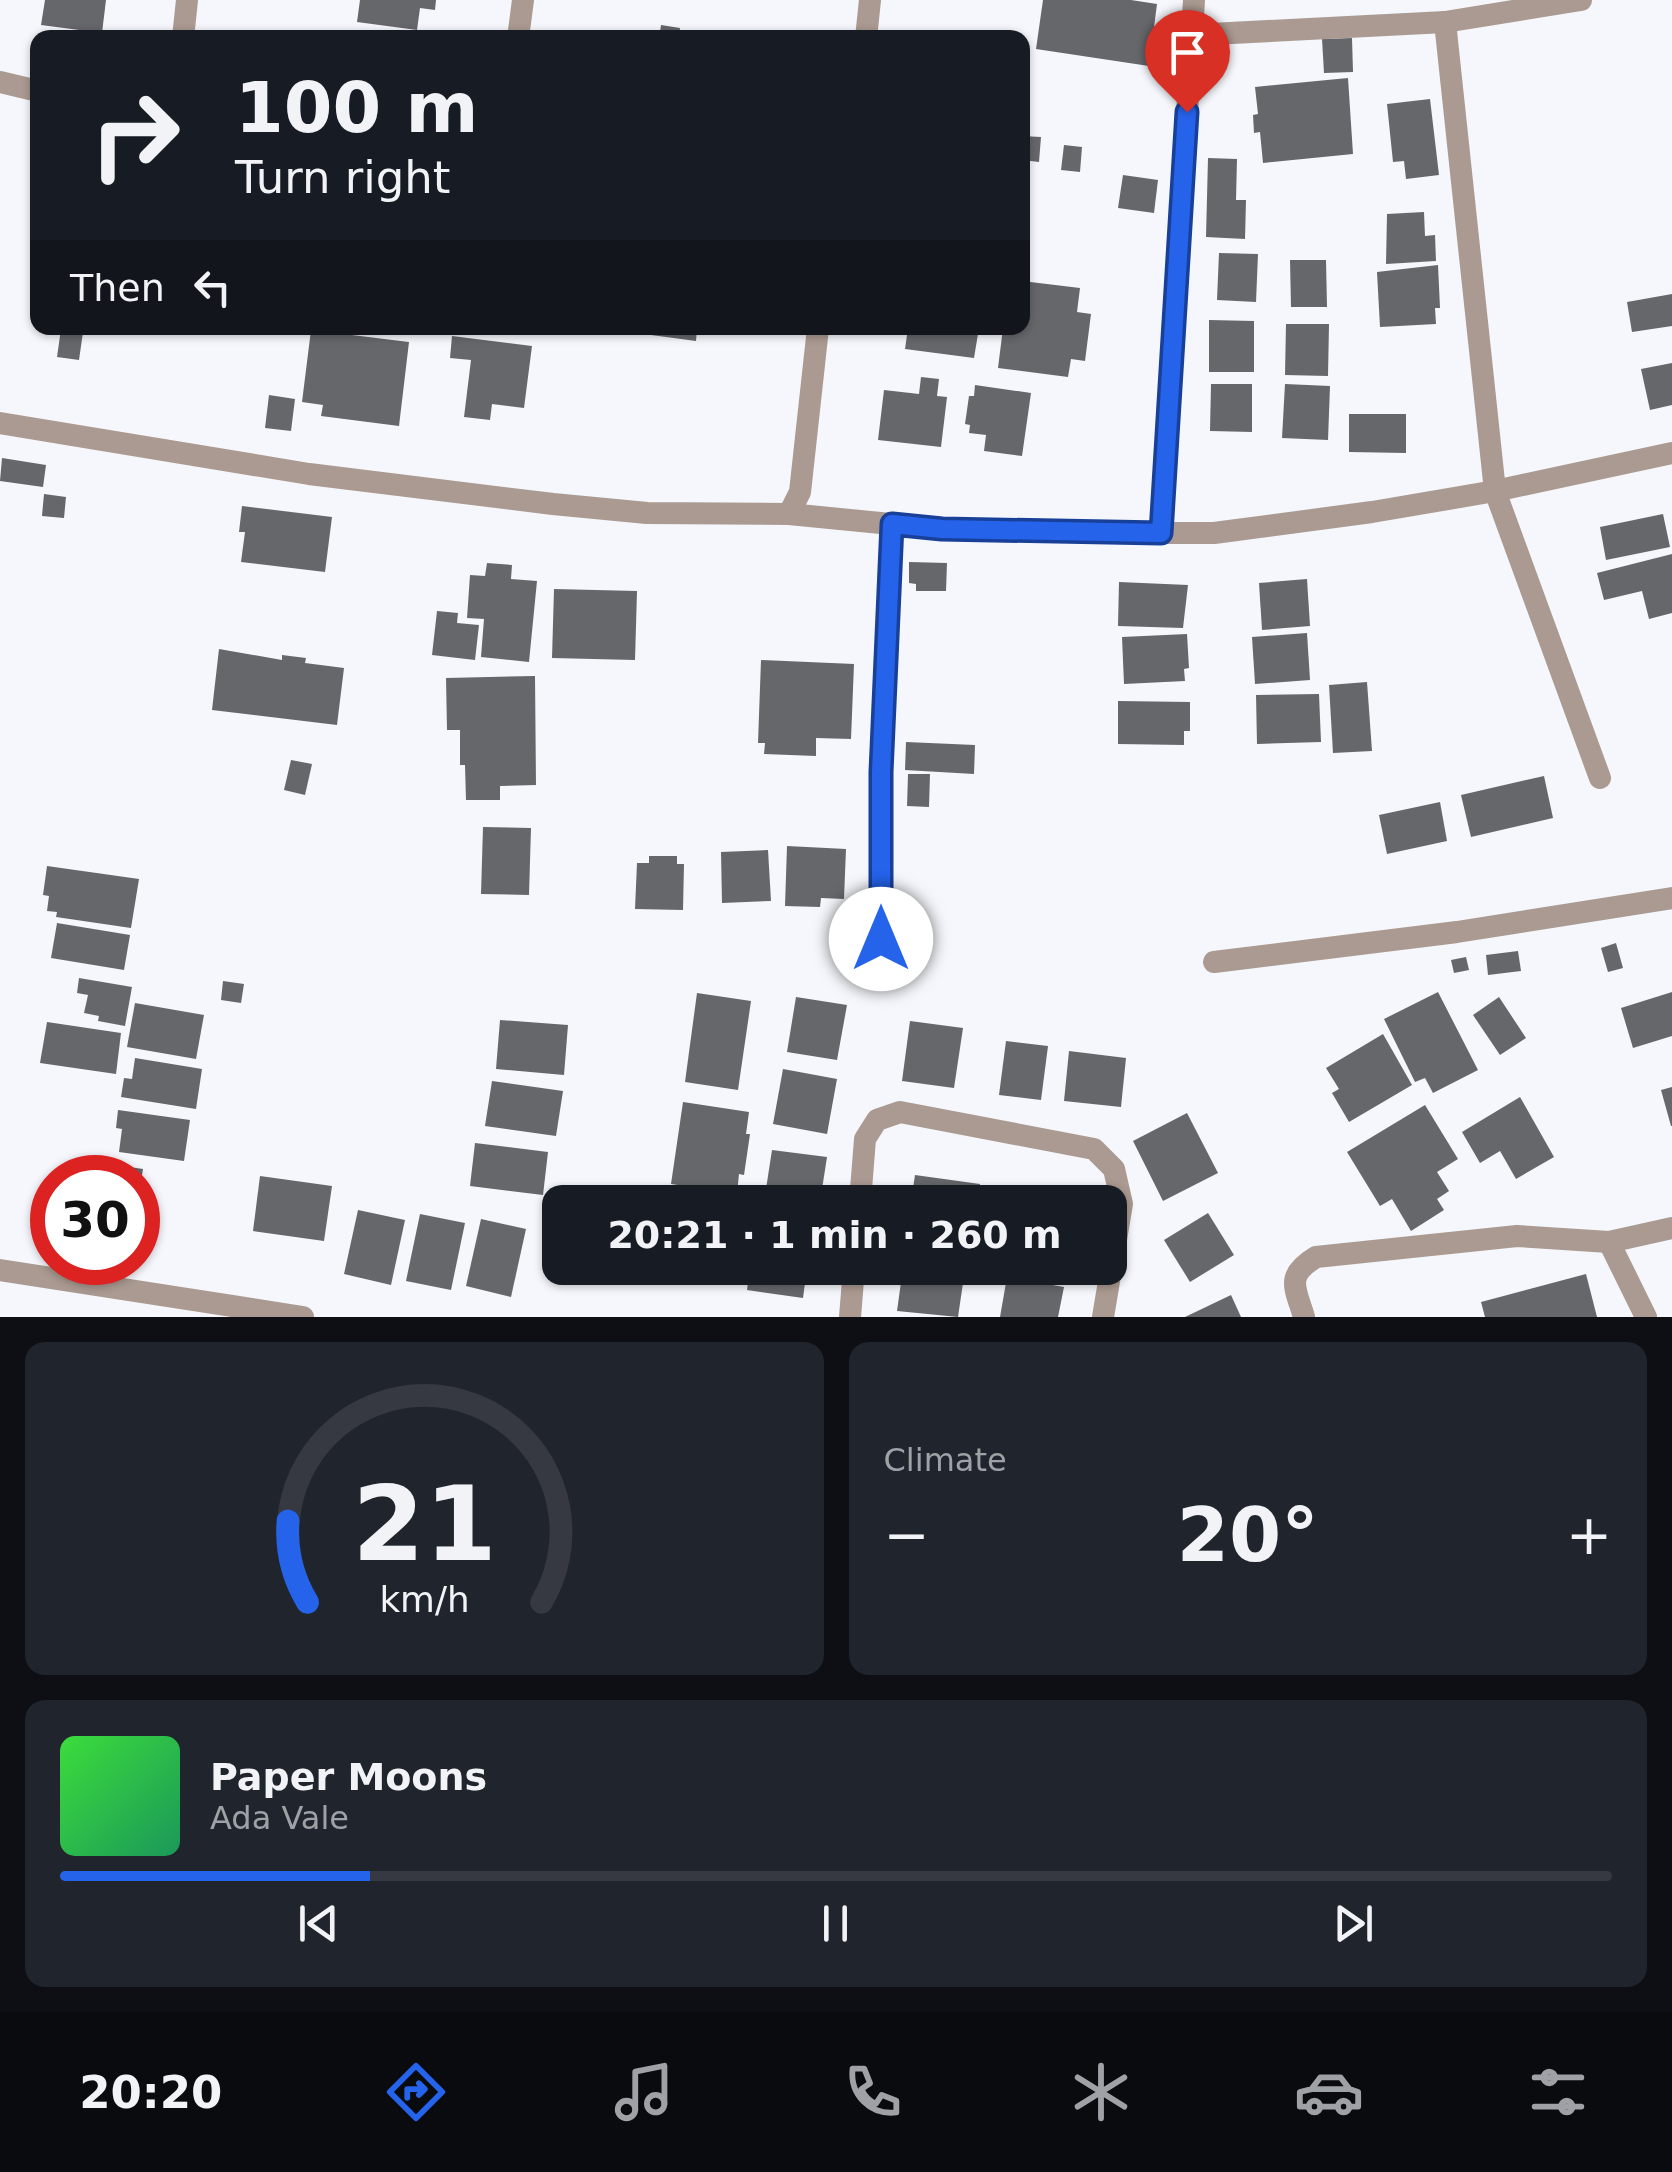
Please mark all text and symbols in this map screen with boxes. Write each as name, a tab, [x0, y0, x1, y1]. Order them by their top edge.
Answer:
pin	[1145, 10, 1230, 113]
icon: arrive	[1160, 25, 1215, 80]
text: 100 m	[235, 67, 478, 149]
icon: right	[70, 70, 200, 200]
text: Turn right	[235, 151, 450, 204]
icon: left	[185, 260, 240, 315]
text: Then	[70, 266, 165, 310]
position arrow	[829, 887, 933, 991]
speed limit sign: 30	[30, 1155, 160, 1285]
text: 20:21 · 1 min · 260 m	[607, 1213, 1062, 1257]
text: Climate	[884, 1441, 1007, 1479]
text: 21	[352, 1463, 497, 1585]
text: 20°	[1177, 1491, 1319, 1579]
text: −	[884, 1503, 930, 1567]
text: +	[1566, 1503, 1612, 1567]
text: km/h	[379, 1579, 469, 1620]
text: Paper Moons	[210, 1755, 487, 1799]
text: Ada Vale	[210, 1799, 349, 1837]
icon: previous	[291, 1896, 346, 1951]
icon: pause	[808, 1896, 863, 1951]
icon: next	[1326, 1896, 1381, 1951]
icon: directions	[381, 2057, 451, 2127]
icon: music	[609, 2057, 679, 2127]
icon: phone	[838, 2057, 908, 2127]
icon: climate	[1066, 2057, 1136, 2127]
icon: car	[1294, 2057, 1364, 2127]
icon: filters	[1523, 2057, 1593, 2127]
text: 20:20	[79, 2066, 222, 2119]

